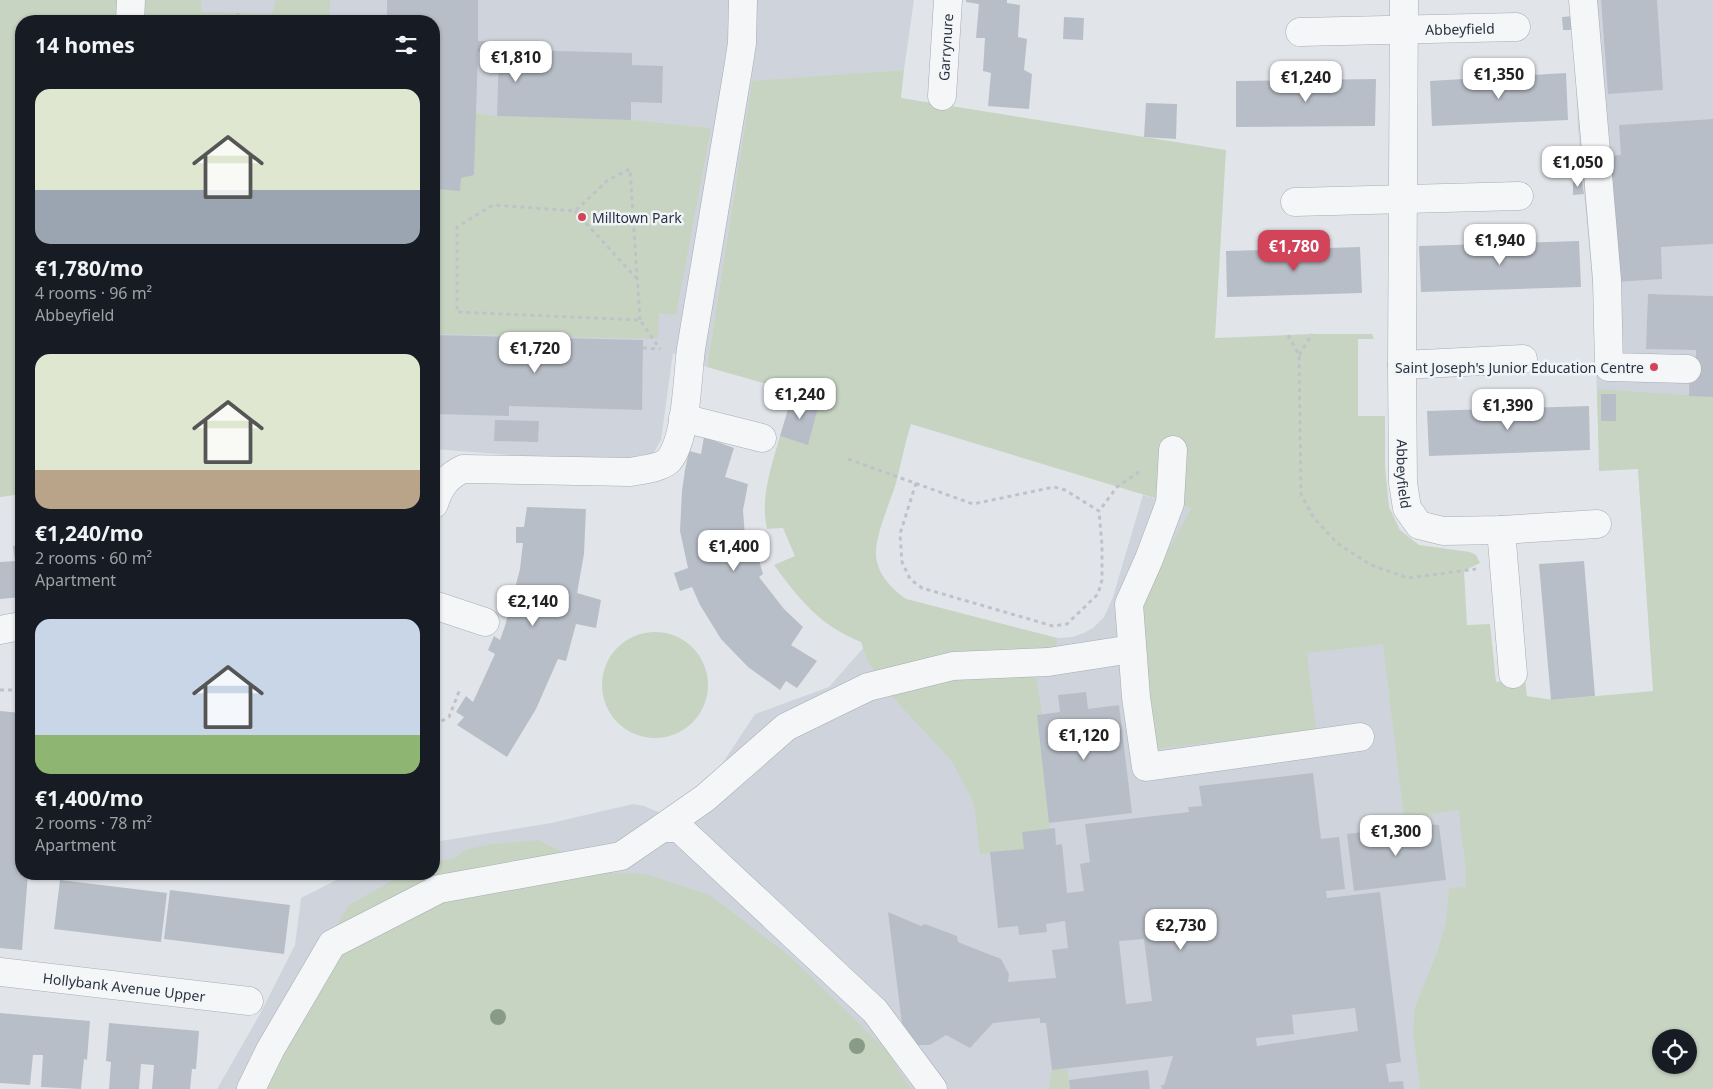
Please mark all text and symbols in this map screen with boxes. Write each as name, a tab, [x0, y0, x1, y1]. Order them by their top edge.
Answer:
street label: Garrynure	[933, 13, 957, 81]
street label: Abbeyfield	[1425, 18, 1495, 39]
text: 14 homes	[35, 31, 135, 59]
icon: filters	[392, 31, 420, 59]
pin: €1,810	[475, 41, 557, 83]
text: €1,810	[491, 46, 541, 68]
pin: €1,350	[1458, 58, 1540, 100]
pin: €1,240	[1265, 61, 1347, 103]
text: €1,350	[1474, 63, 1524, 85]
text: €1,240	[1281, 66, 1331, 88]
icon: home	[183, 122, 273, 212]
pin: €1,050	[1537, 146, 1619, 188]
text: €1,050	[1553, 151, 1603, 173]
place label: Milltown Park	[592, 208, 682, 227]
marker: Milltown Park	[576, 211, 588, 223]
pin: €1,940	[1459, 224, 1541, 266]
text: €1,940	[1475, 229, 1525, 251]
pin: €1,780	[1253, 230, 1335, 272]
text: €1,780	[1269, 235, 1319, 257]
text: €1,780/mo	[35, 254, 143, 282]
text: 4 rooms · 96 m²	[35, 282, 152, 304]
text: Abbeyfield	[35, 304, 114, 326]
pin: €1,720	[494, 332, 576, 374]
text: €1,720	[510, 337, 560, 359]
place label: Saint Joseph's Junior Education Centre	[1395, 358, 1644, 377]
marker: Saint Joseph's Junior Education Centre	[1648, 361, 1660, 373]
pin: €1,240	[759, 378, 841, 420]
text: €1,240	[775, 383, 825, 405]
icon: home	[183, 387, 273, 477]
pin: €1,390	[1467, 388, 1549, 431]
text: €1,390	[1483, 394, 1533, 416]
street label: Abbeyfield	[1393, 439, 1416, 510]
text: €1,240/mo	[35, 519, 143, 547]
pin: €1,400	[693, 530, 775, 572]
text: €1,400	[709, 535, 759, 557]
text: 2 rooms · 60 m²	[35, 547, 152, 569]
text: Apartment	[35, 569, 116, 591]
pin: €2,140	[492, 584, 574, 627]
text: €2,140	[508, 590, 558, 612]
icon: home	[183, 652, 273, 742]
pin: €1,120	[1043, 718, 1125, 761]
text: €1,120	[1059, 724, 1109, 746]
text: €1,400/mo	[35, 784, 143, 812]
text: 2 rooms · 78 m²	[35, 812, 152, 834]
pin: €1,300	[1355, 814, 1437, 857]
text: €1,300	[1371, 820, 1421, 842]
text: Apartment	[35, 834, 116, 856]
pin: €2,730	[1140, 908, 1222, 951]
text: €2,730	[1156, 914, 1206, 936]
street label: Hollybank Avenue Upper	[42, 968, 207, 1005]
map controls	[1652, 1029, 1697, 1074]
button: locate	[1652, 1029, 1697, 1074]

